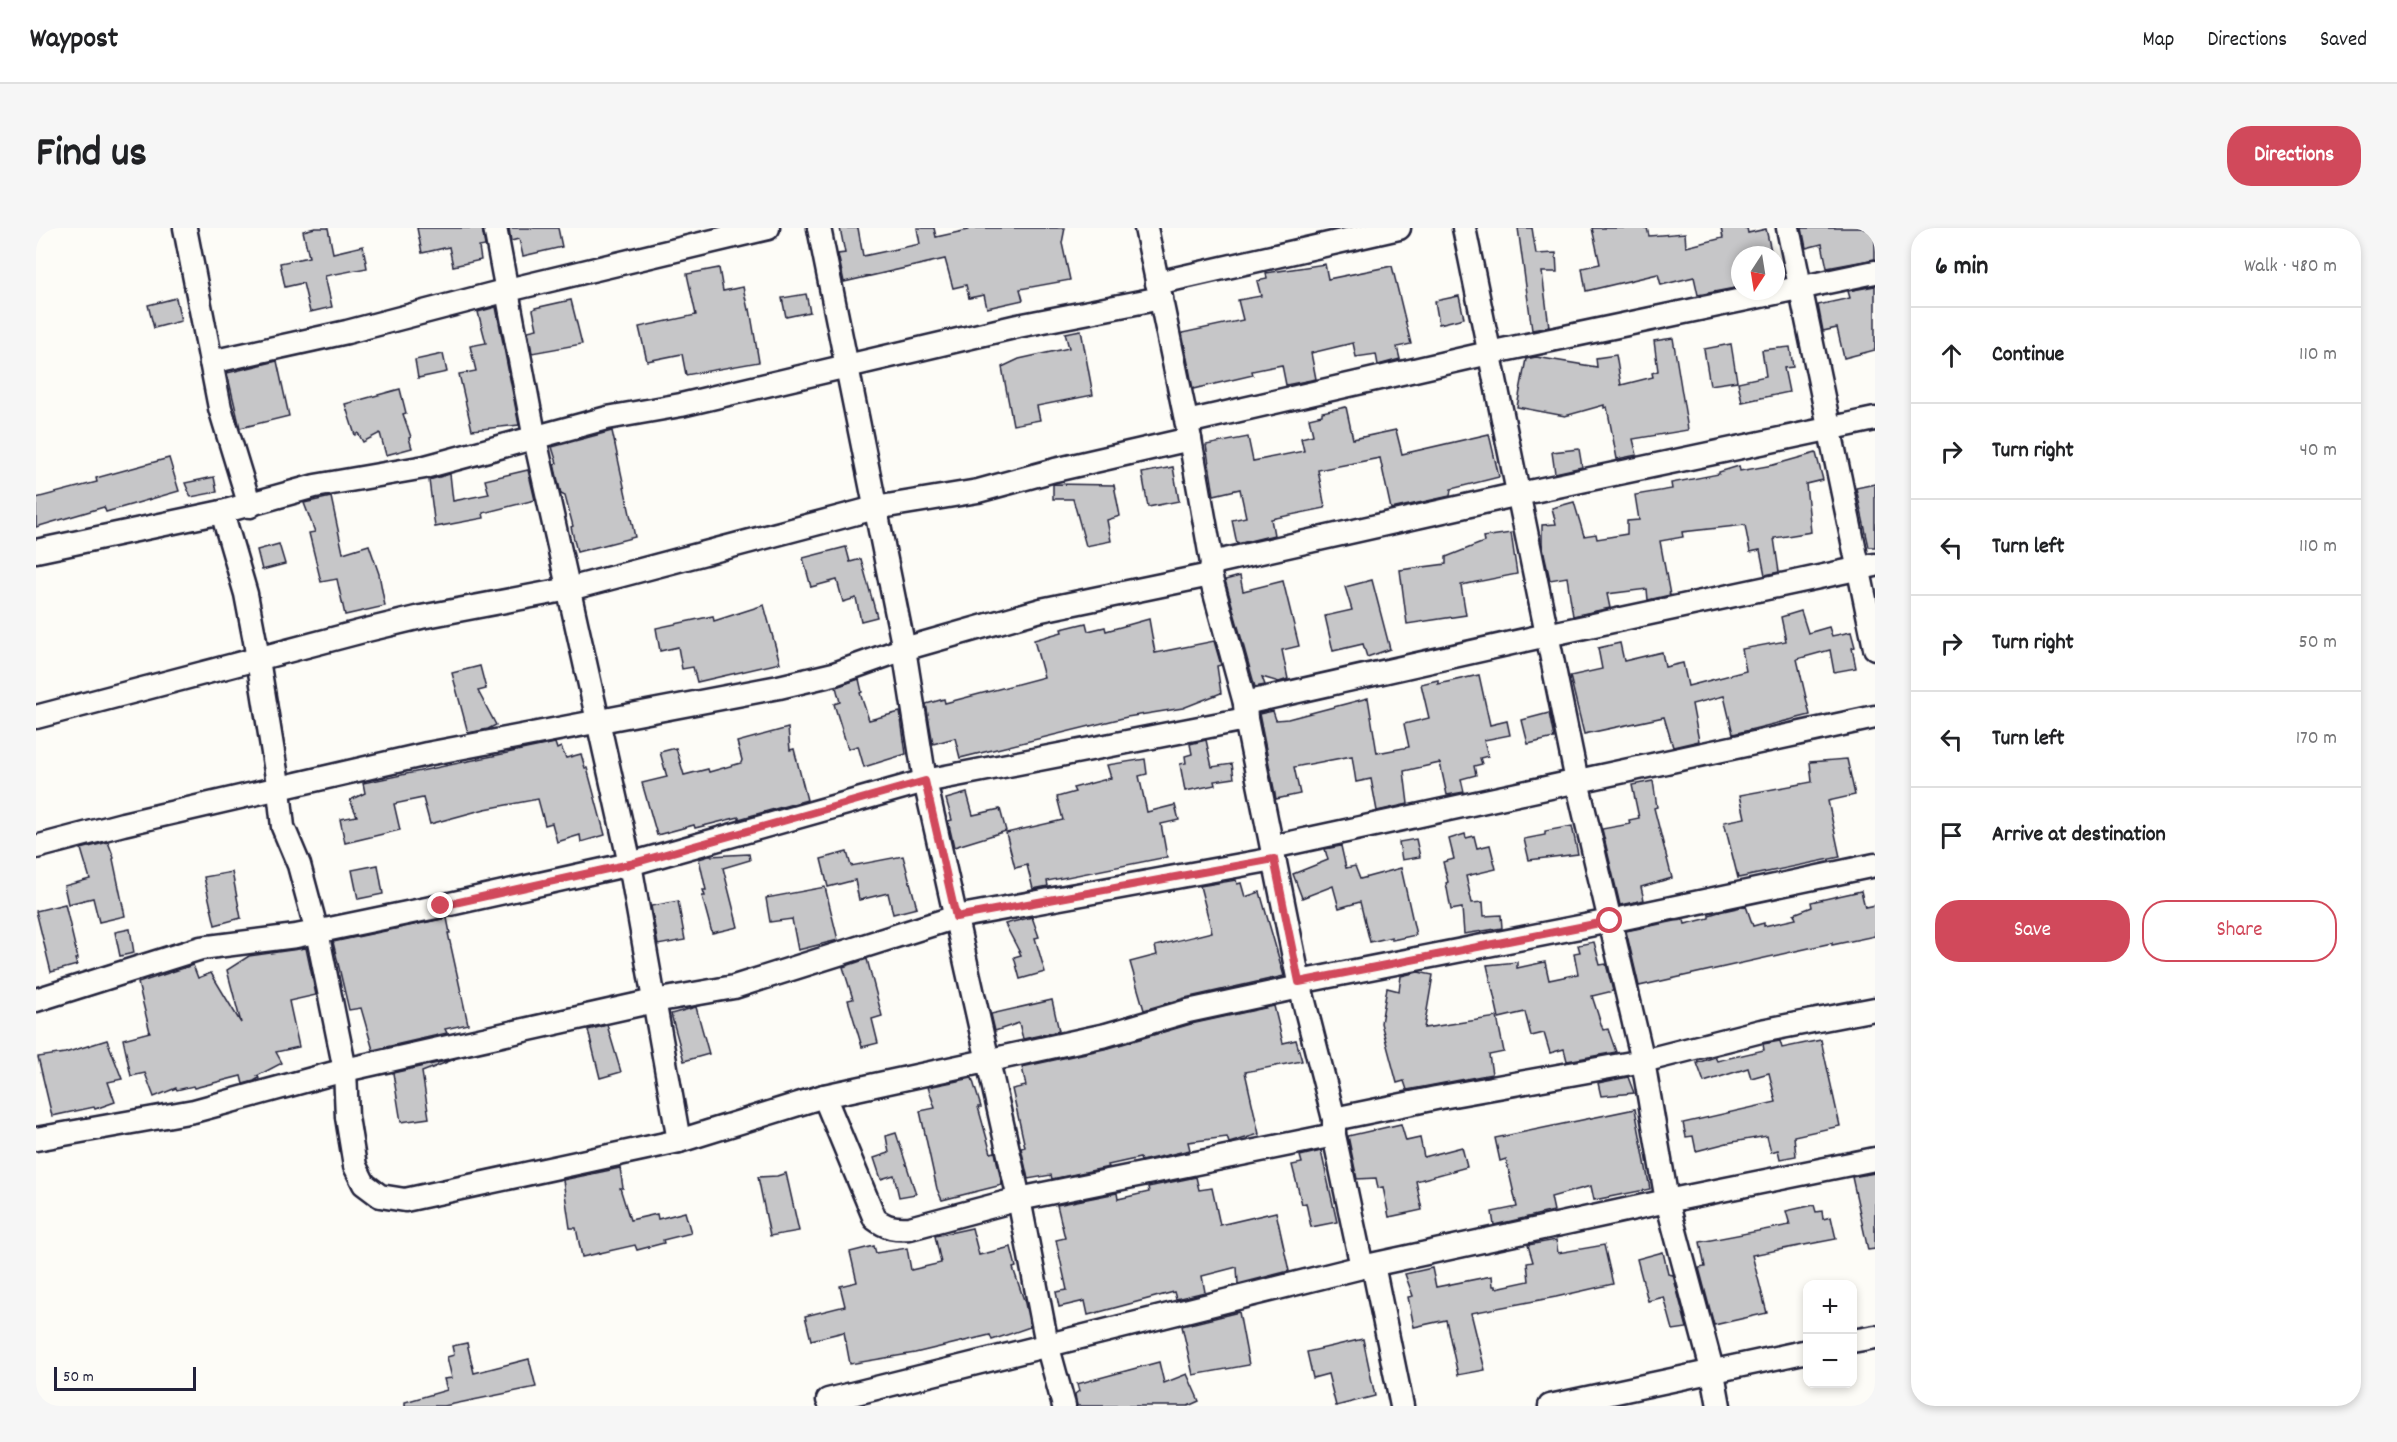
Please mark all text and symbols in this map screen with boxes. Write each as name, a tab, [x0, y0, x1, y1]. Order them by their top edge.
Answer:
text: Waypost	[30, 21, 118, 61]
text: Map	[2143, 26, 2174, 56]
text: Directions	[2207, 26, 2287, 56]
text: Saved	[2320, 26, 2367, 56]
text: Find us	[36, 126, 147, 186]
button: Directions	[2227, 126, 2361, 186]
north arrow	[1731, 246, 1785, 300]
text: 6 min	[1935, 249, 1988, 286]
text: Walk · 480 m	[2244, 253, 2337, 281]
icon: ahead	[1935, 339, 1968, 372]
text: Continue	[1992, 340, 2064, 371]
text: 110 m	[2299, 341, 2337, 369]
icon: right	[1935, 435, 1968, 468]
text: Turn right	[1992, 436, 2074, 467]
text: 40 m	[2299, 437, 2337, 465]
icon: left	[1935, 531, 1968, 564]
text: Turn left	[1992, 532, 2064, 563]
text: 110 m	[2299, 533, 2337, 561]
icon: right	[1935, 627, 1968, 660]
text: Turn right	[1992, 628, 2074, 659]
text: 50 m	[2299, 629, 2337, 657]
icon: left	[1935, 723, 1968, 756]
text: Turn left	[1992, 724, 2064, 755]
text: 170 m	[2296, 725, 2337, 753]
icon: arrive	[1935, 819, 1968, 852]
text: Arrive at destination	[1992, 820, 2166, 851]
route end	[427, 892, 453, 918]
button: Save	[1935, 900, 2130, 962]
button: Share	[2142, 900, 2337, 962]
route start	[1596, 907, 1622, 933]
map controls	[1803, 1280, 1857, 1388]
button: +	[1803, 1280, 1857, 1334]
button: −	[1803, 1334, 1857, 1388]
scale bar	[54, 1364, 196, 1392]
text: 50 m	[63, 1366, 94, 1389]

